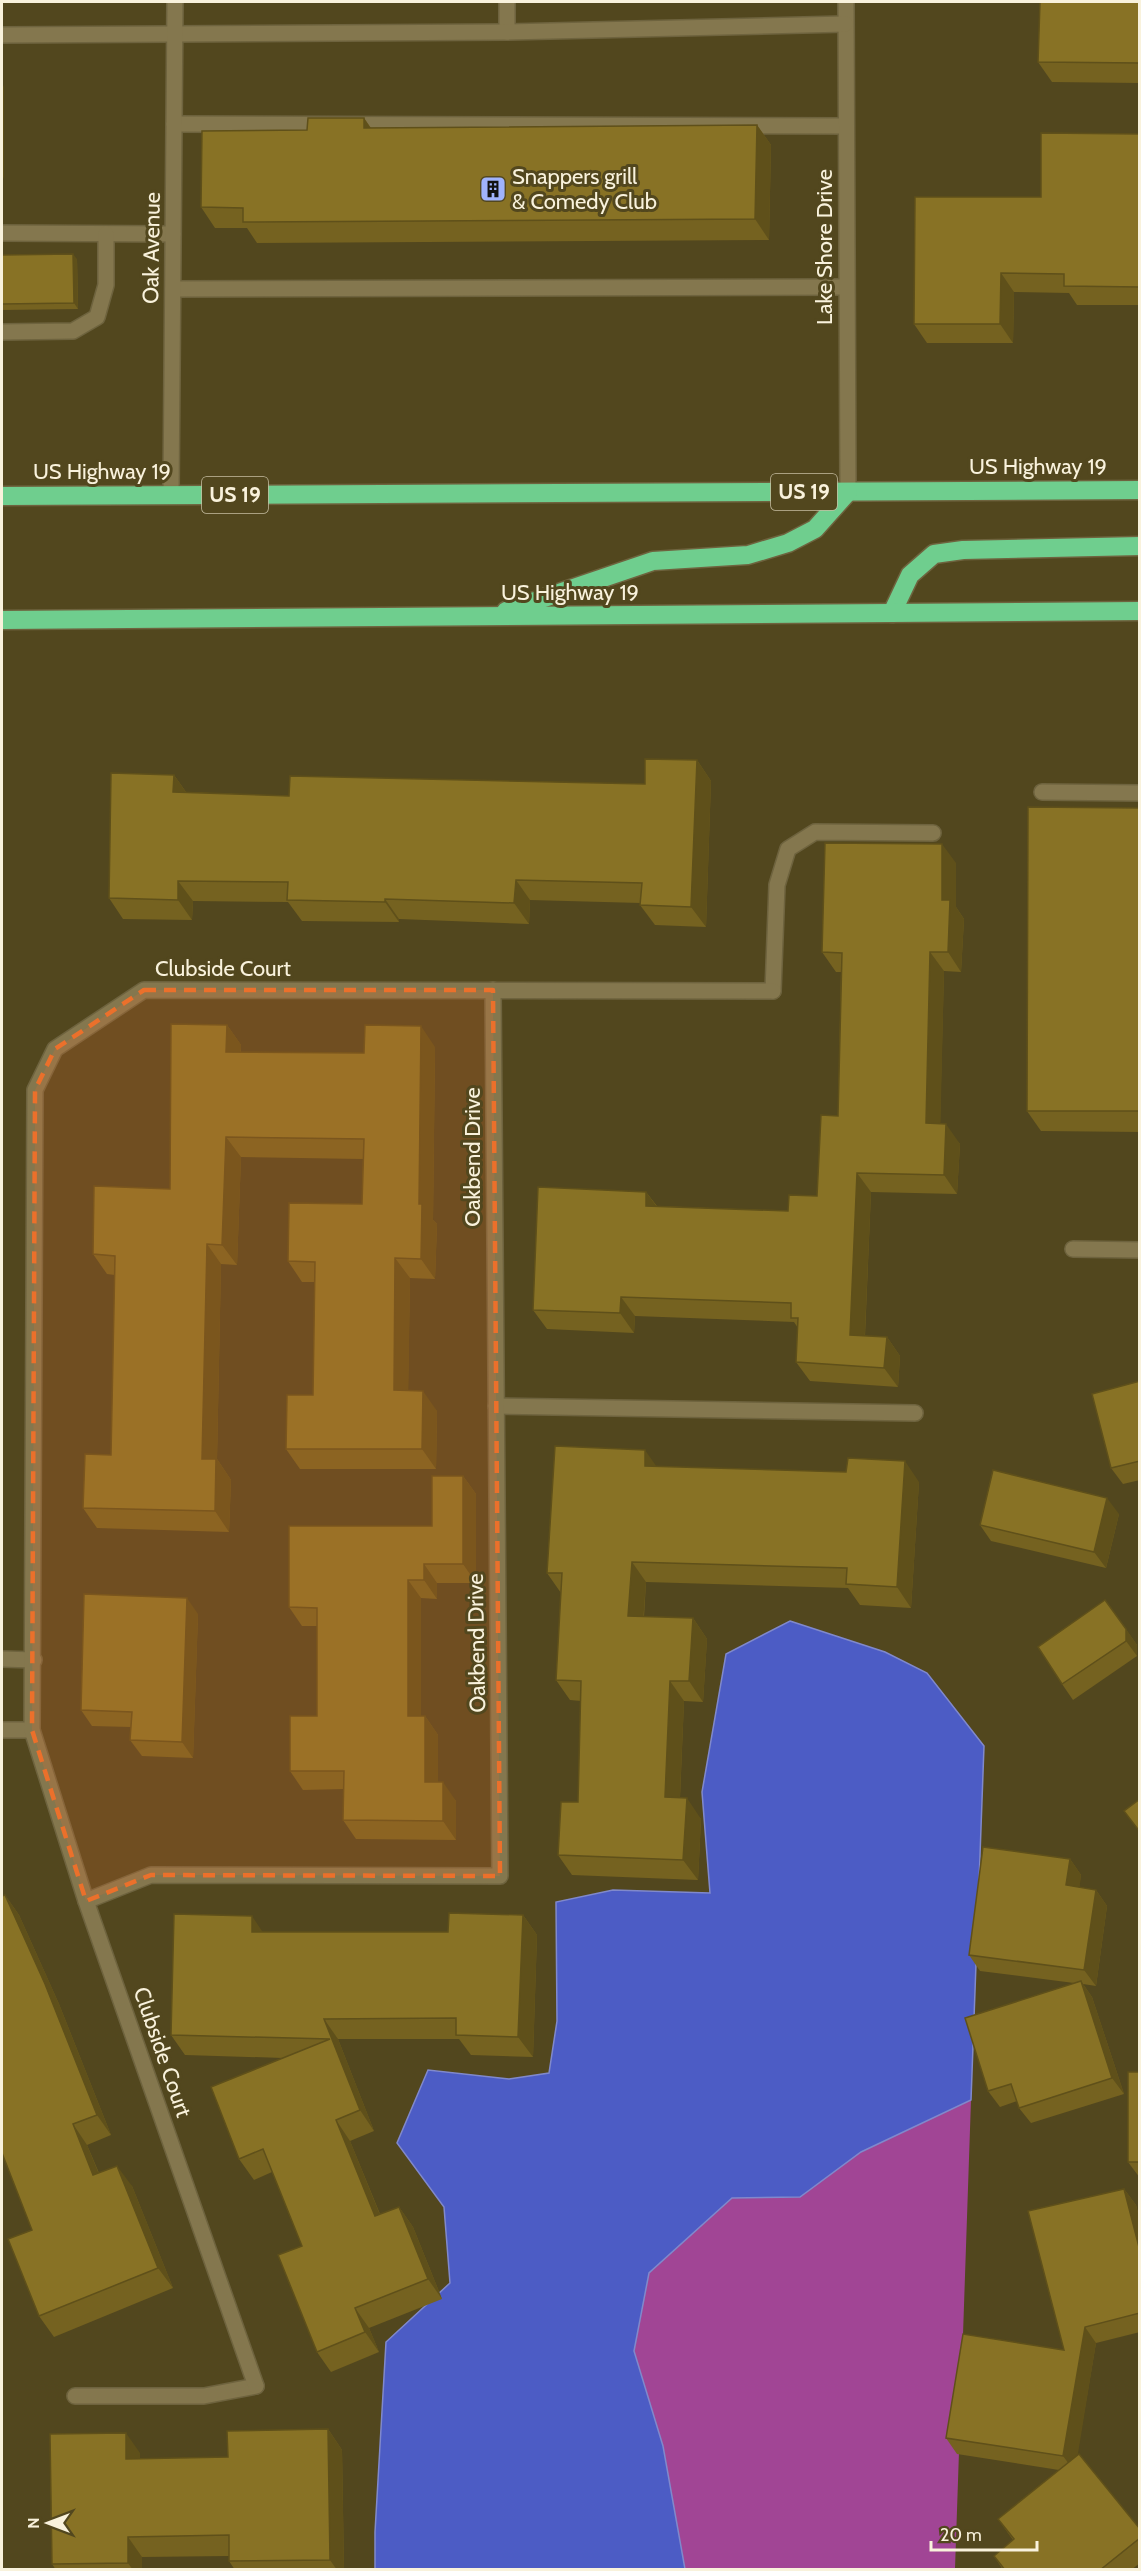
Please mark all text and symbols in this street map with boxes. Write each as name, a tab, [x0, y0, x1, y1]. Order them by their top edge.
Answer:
place label: Snappers grill & Comedy Club	[512, 163, 657, 215]
street label: Lake Shore Drive	[811, 169, 838, 325]
building icon: Snappers grill & Comedy Club	[478, 174, 508, 204]
street label: Oak Avenue	[137, 192, 166, 304]
street label: US Highway 19	[969, 453, 1107, 480]
street label: US Highway 19	[33, 458, 171, 485]
road number: US 19	[771, 474, 837, 510]
road number: US 19	[202, 477, 268, 513]
street label: US Highway 19	[501, 579, 639, 606]
street label: Clubside Court	[155, 955, 292, 982]
street label: Oakbend Drive	[459, 1087, 486, 1227]
street label: Oakbend Drive	[462, 1573, 491, 1713]
street label: Clubside Court	[128, 1984, 198, 2121]
north arrow	[18, 2493, 78, 2553]
scale bar	[931, 2514, 1038, 2552]
text: N	[24, 2517, 43, 2529]
text: 20 m	[940, 2524, 982, 2546]

